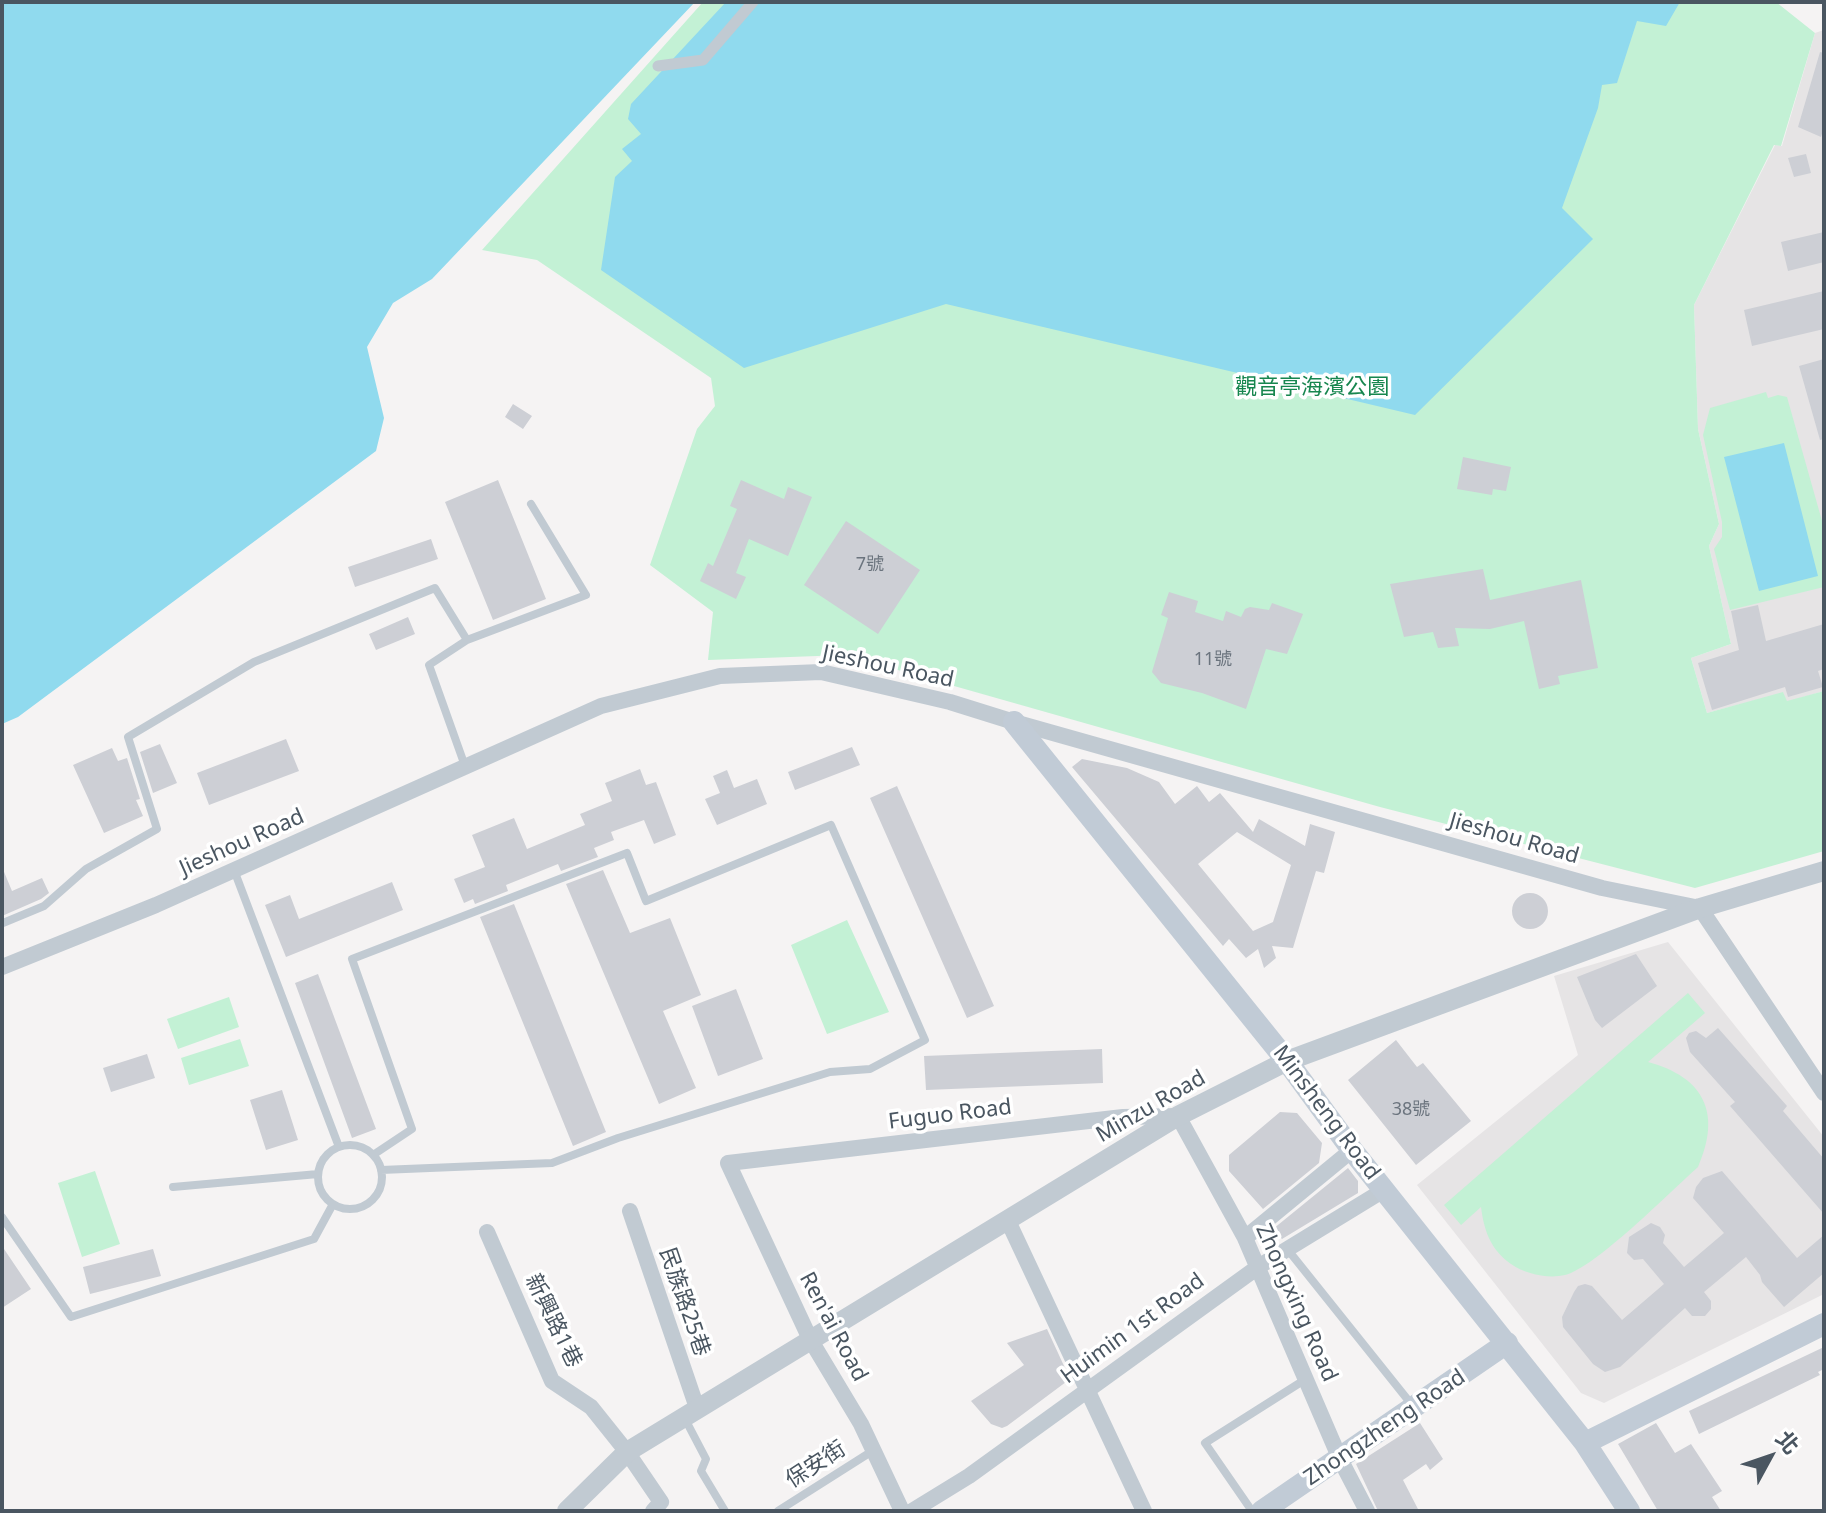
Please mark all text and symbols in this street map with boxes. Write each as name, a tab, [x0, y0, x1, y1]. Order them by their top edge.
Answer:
park label: 觀音亭海濱公園	[1235, 375, 1389, 401]
house number: 7號	[856, 554, 884, 576]
street label: Jieshou Road	[820, 640, 956, 694]
house number: 11號	[1194, 649, 1232, 671]
street label: Jieshou Road	[176, 804, 308, 882]
street label: Jieshou Road	[1446, 808, 1582, 870]
street label: Minsheng Road	[1267, 1041, 1385, 1185]
street label: Minzu Road	[1092, 1065, 1210, 1149]
street label: Fuguo Road	[887, 1094, 1013, 1136]
house number: 38號	[1392, 1099, 1430, 1121]
street label: Zhongxing Road	[1249, 1220, 1343, 1386]
street label: 民族路25巷	[653, 1244, 715, 1360]
street label: Ren'ai Road	[793, 1268, 873, 1386]
street label: Huimin 1st Road	[1056, 1268, 1210, 1390]
street label: 新興路1巷	[519, 1270, 587, 1372]
street label: Zhongzheng Road	[1299, 1364, 1471, 1492]
north arrow	[1730, 1417, 1810, 1497]
text: 北	[1770, 1423, 1807, 1460]
street label: 保安街	[781, 1436, 851, 1494]

